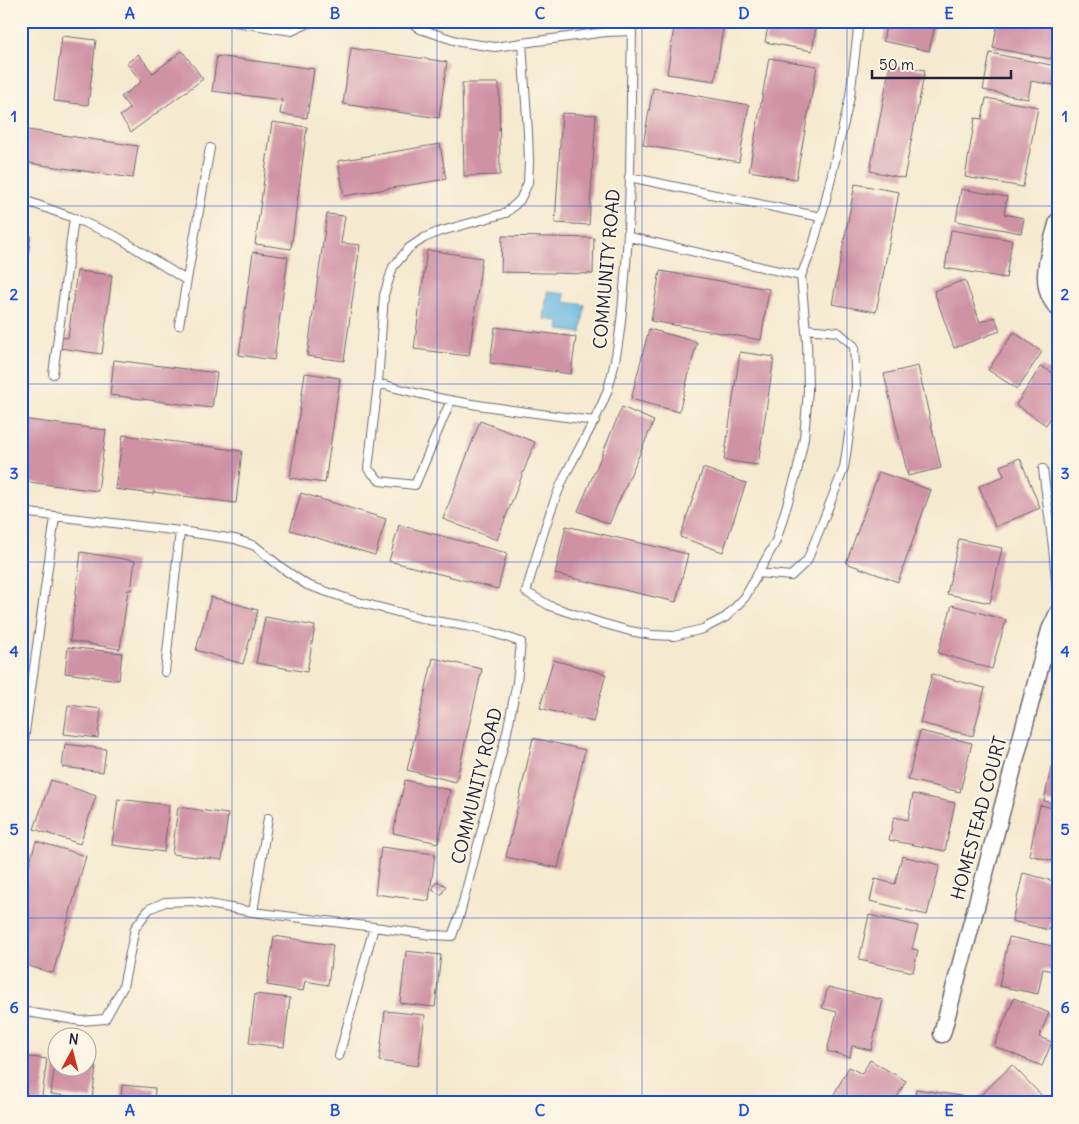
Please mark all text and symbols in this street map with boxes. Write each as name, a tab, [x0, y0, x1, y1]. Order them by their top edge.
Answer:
text: A	[125, 3, 135, 23]
text: B	[330, 3, 341, 23]
text: C	[535, 3, 546, 23]
text: D	[738, 3, 750, 23]
text: E	[944, 3, 954, 23]
scale bar	[872, 48, 1010, 80]
text: 50 m	[879, 55, 914, 74]
text: 1	[11, 106, 17, 126]
text: 1	[1062, 106, 1068, 126]
street label: COMMUNITY ROAD	[588, 188, 625, 350]
text: 2	[10, 284, 19, 304]
text: 2	[1061, 284, 1070, 304]
text: 3	[9, 463, 19, 483]
text: 3	[1060, 463, 1070, 483]
text: 4	[9, 641, 19, 661]
text: 4	[1060, 641, 1070, 661]
street label: COMMUNITY ROAD	[446, 705, 507, 867]
street label: HOMESTEAD COURT	[946, 733, 1011, 902]
text: 5	[9, 819, 19, 839]
text: 5	[1060, 819, 1070, 839]
text: 6	[9, 997, 19, 1017]
text: 6	[1060, 997, 1070, 1017]
north arrow	[48, 1026, 98, 1076]
text: N	[68, 1030, 79, 1049]
text: A	[125, 1100, 135, 1120]
text: B	[330, 1100, 341, 1120]
text: C	[535, 1100, 546, 1120]
text: D	[738, 1100, 750, 1120]
text: E	[944, 1100, 954, 1120]

